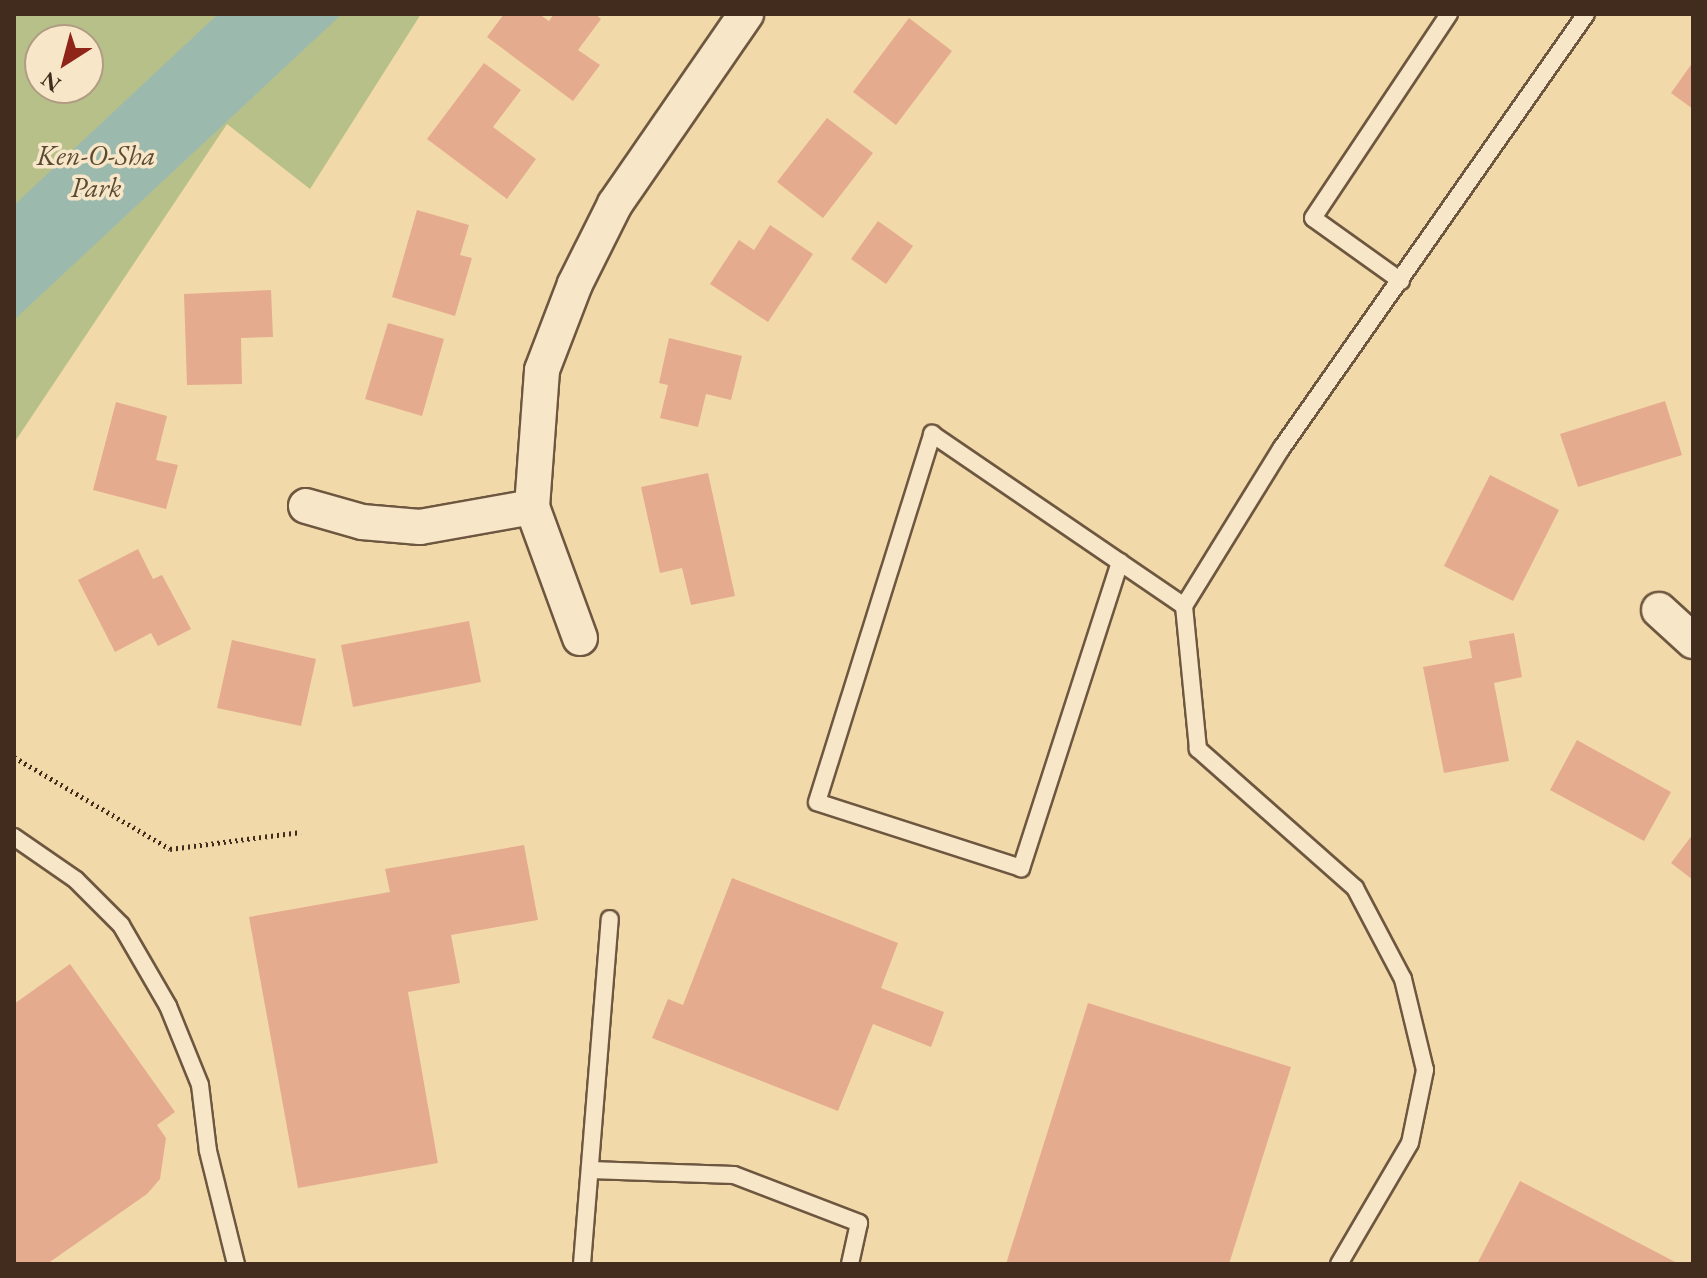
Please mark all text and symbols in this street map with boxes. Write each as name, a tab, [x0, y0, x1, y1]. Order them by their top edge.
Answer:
north arrow	[24, 24, 104, 104]
text: N	[35, 65, 67, 99]
park label: Ken-O-Sha Park	[37, 138, 155, 204]

